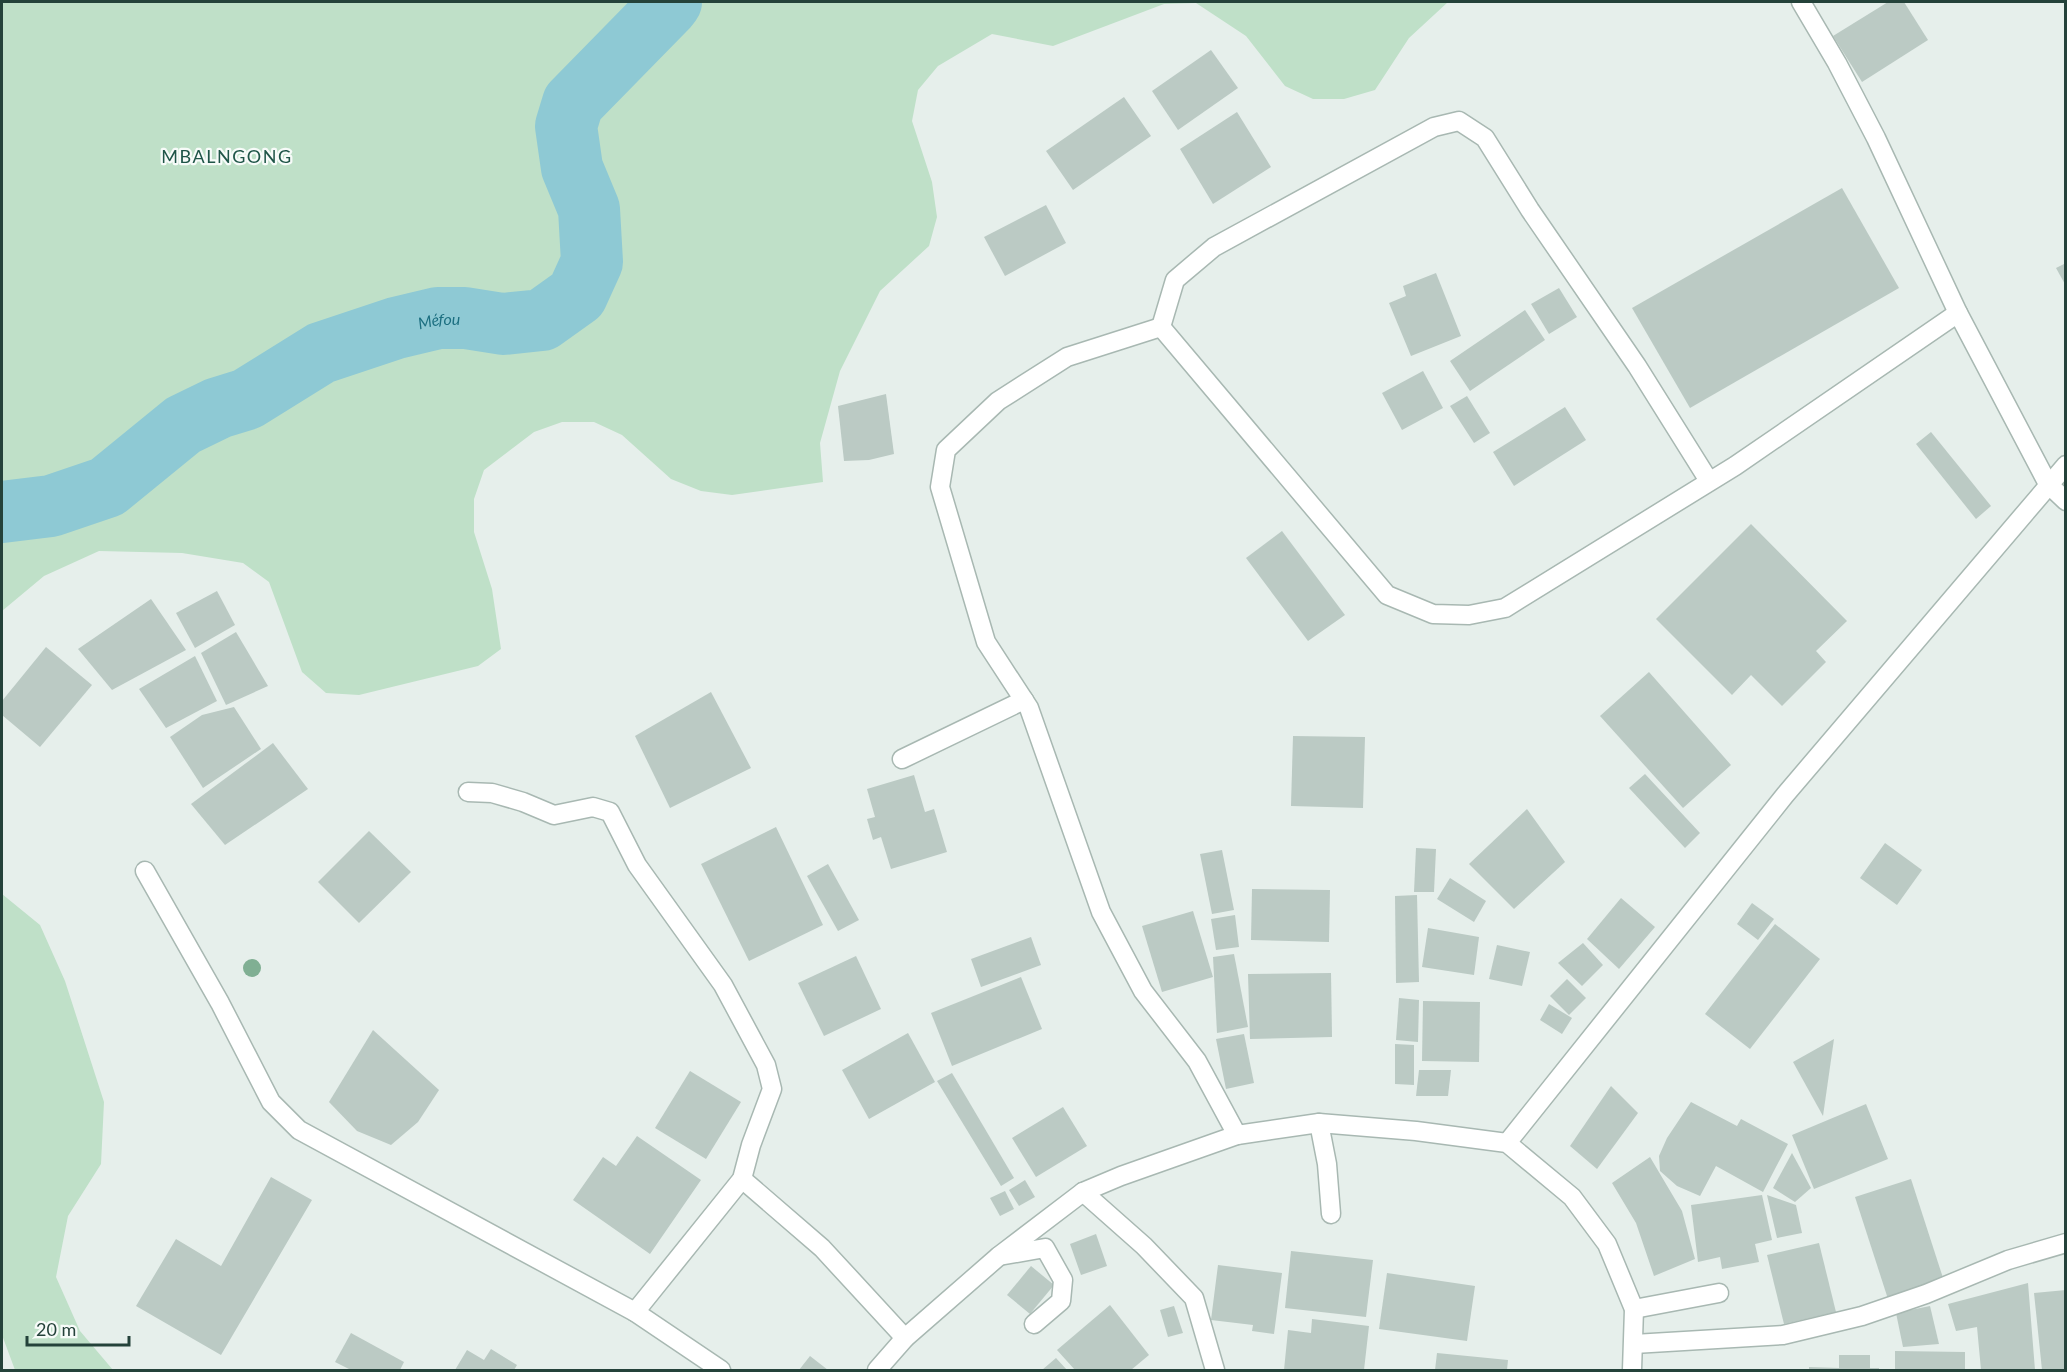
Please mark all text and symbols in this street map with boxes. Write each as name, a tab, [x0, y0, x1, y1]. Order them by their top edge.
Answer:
district label: MBALNGONG	[161, 145, 293, 167]
water label: Méfou	[416, 309, 460, 332]
scale bar	[27, 1309, 129, 1347]
text: 20 m	[36, 1318, 76, 1340]

